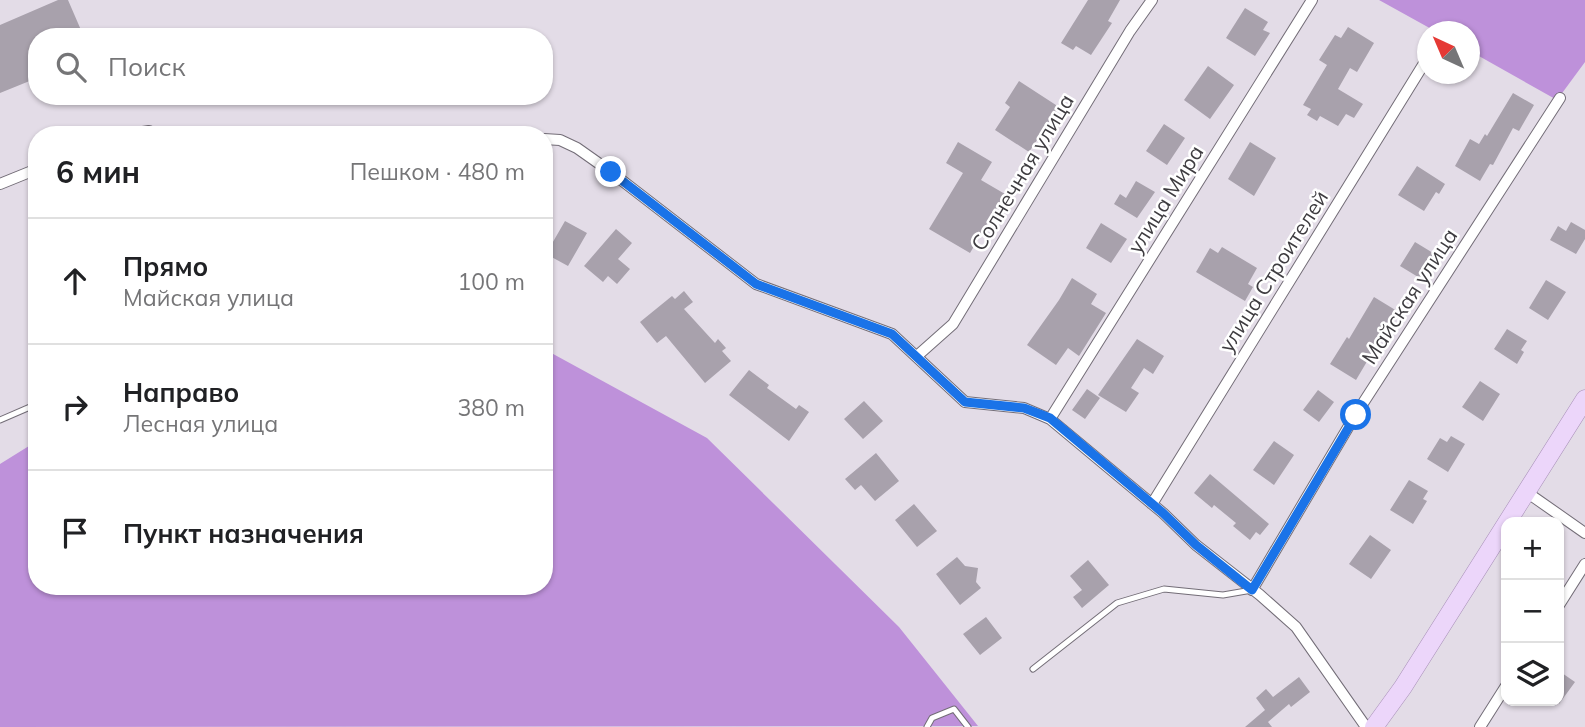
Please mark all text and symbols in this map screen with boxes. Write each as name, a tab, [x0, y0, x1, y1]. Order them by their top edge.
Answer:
north arrow	[1417, 21, 1480, 84]
search box	[28, 28, 553, 105]
icon: search	[52, 48, 90, 86]
text: Поиск	[108, 50, 186, 83]
street label: Солнечная улица	[965, 89, 1079, 255]
street label: улица Мира	[1121, 140, 1209, 258]
text: 6 мин	[56, 153, 140, 191]
route end	[595, 156, 626, 187]
text: Пешком · 480 m	[350, 157, 525, 186]
street label: улица Строителей	[1213, 185, 1333, 357]
street label: Майская улица	[1356, 223, 1462, 369]
text: Прямо	[123, 250, 208, 283]
icon: ahead	[56, 262, 94, 300]
text: 100 m	[457, 267, 525, 296]
text: Майская улица	[123, 283, 294, 312]
text: Направо	[123, 376, 239, 409]
icon: right	[56, 388, 94, 426]
text: 380 m	[457, 393, 525, 422]
route start	[1340, 399, 1371, 430]
text: Лесная улица	[123, 409, 278, 438]
icon: arrive	[56, 514, 94, 552]
text: Пункт назначения	[123, 517, 364, 550]
map controls	[1501, 517, 1564, 706]
button: +	[1501, 517, 1564, 580]
button: −	[1501, 580, 1564, 643]
button: layers	[1501, 643, 1564, 706]

